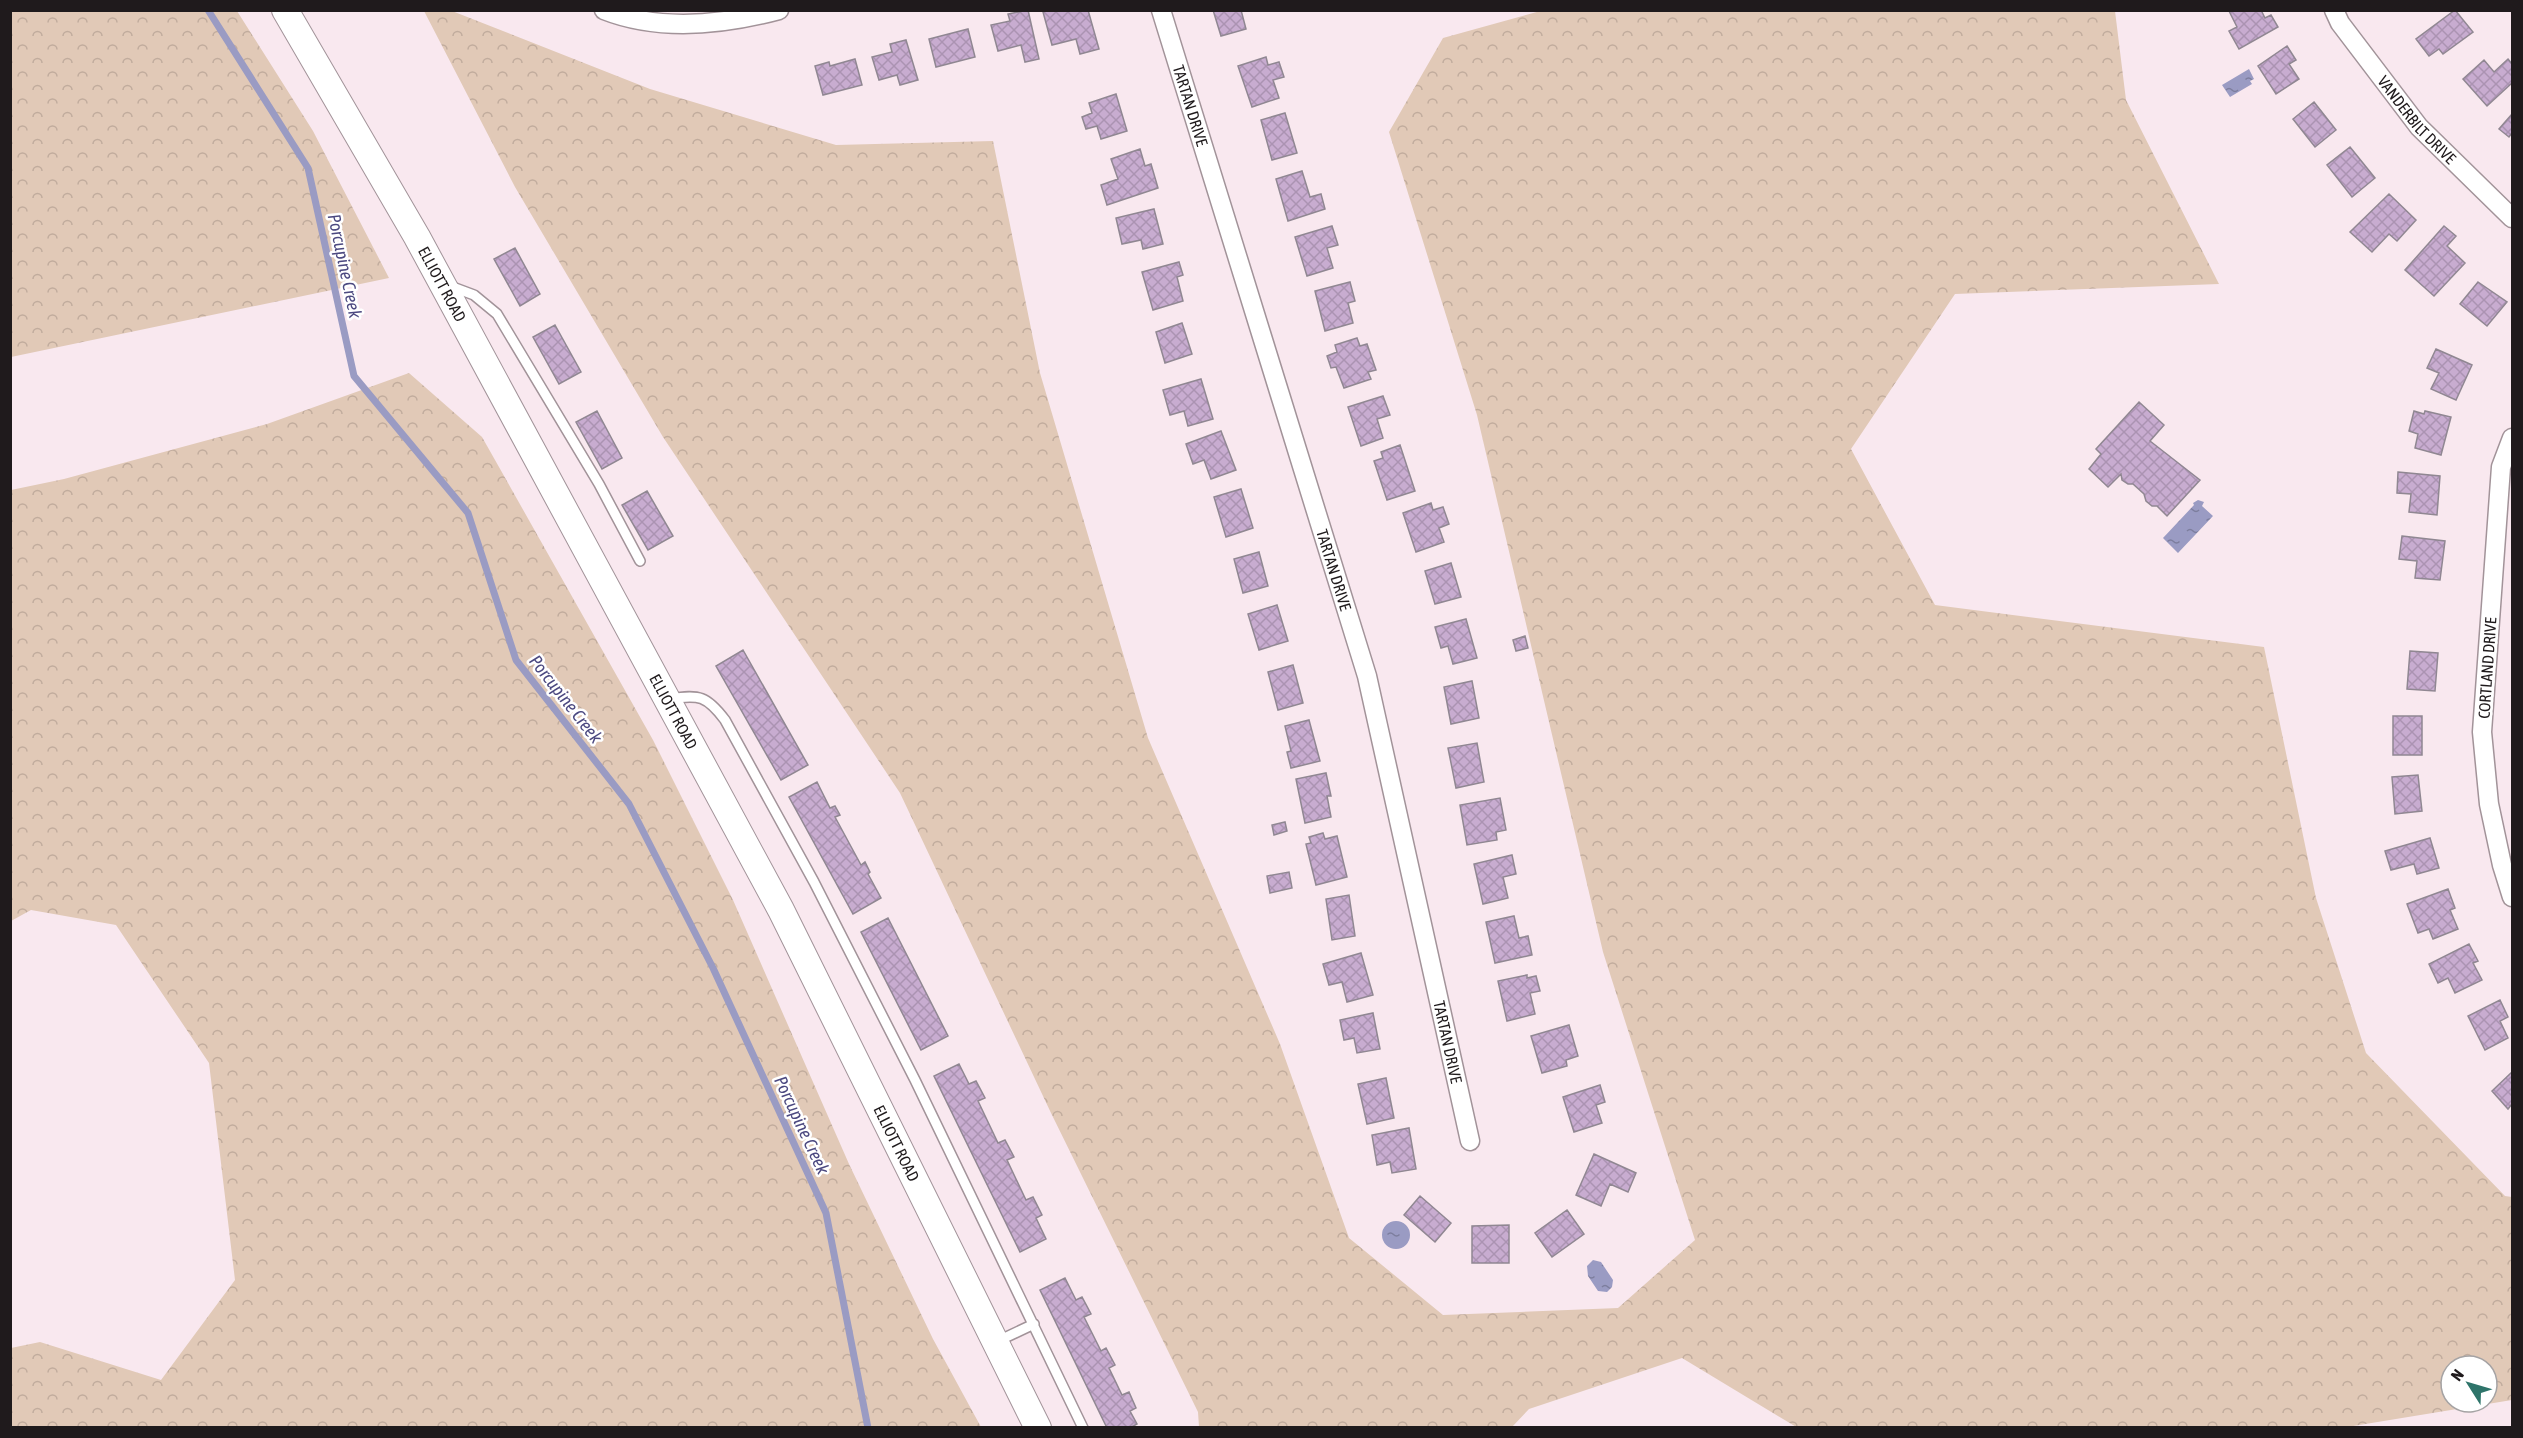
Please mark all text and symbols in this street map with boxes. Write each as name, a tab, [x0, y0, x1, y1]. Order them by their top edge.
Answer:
street label: TARTAN DRIVE	[1170, 63, 1212, 148]
street label: VANDERBILT DRIVE	[2374, 72, 2460, 167]
water label: Porcupine Creek	[324, 212, 367, 321]
street label: ELLIOTT ROAD	[415, 243, 470, 325]
street label: TARTAN DRIVE	[1313, 527, 1355, 613]
street label: CORTLAND DRIVE	[2474, 617, 2500, 719]
water label: Porcupine Creek	[525, 651, 608, 748]
street label: ELLIOTT ROAD	[646, 671, 701, 752]
street label: TARTAN DRIVE	[1430, 999, 1466, 1085]
water label: Porcupine Creek	[770, 1073, 834, 1178]
street label: ELLIOTT ROAD	[870, 1102, 923, 1184]
north arrow	[2439, 1354, 2499, 1414]
text: N	[2447, 1366, 2467, 1384]

